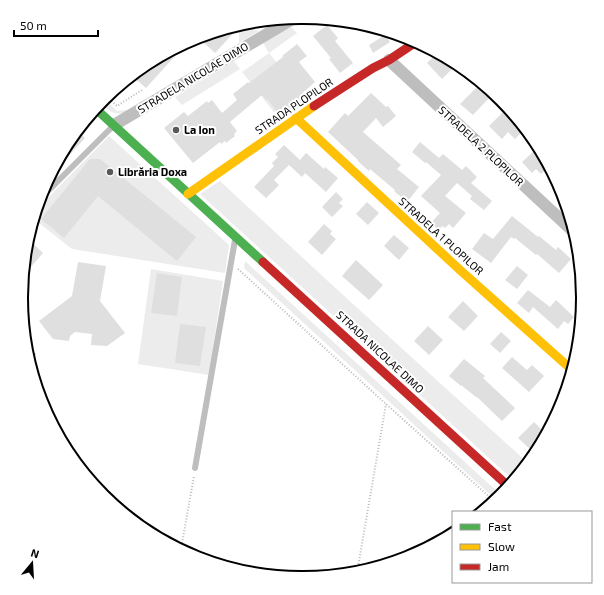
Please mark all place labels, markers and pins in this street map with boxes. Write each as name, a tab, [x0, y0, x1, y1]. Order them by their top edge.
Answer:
place label: La Ion	[184, 123, 215, 136]
marker: La Ion	[171, 125, 181, 135]
place label: Librăria Doxa	[118, 165, 187, 178]
marker: Librăria Doxa	[105, 167, 115, 177]

